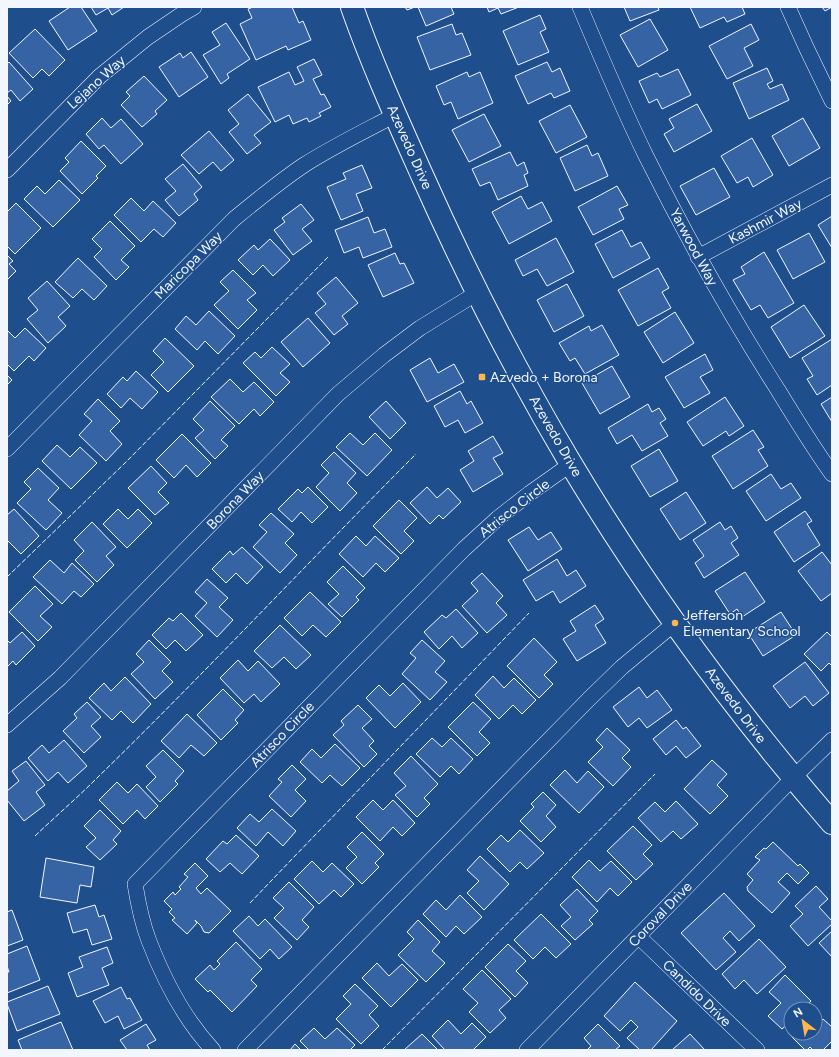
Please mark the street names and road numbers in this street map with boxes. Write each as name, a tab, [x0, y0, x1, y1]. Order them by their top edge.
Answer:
street label: Lejano Way	[64, 51, 129, 113]
street label: Azevedo Drive	[383, 102, 436, 192]
street label: Kashmir Way	[726, 195, 805, 248]
street label: Yarwood Way	[666, 206, 721, 290]
street label: Maricopa Way	[151, 228, 226, 303]
street label: Azevedo Drive	[526, 393, 586, 480]
street label: Borona Way	[203, 467, 268, 533]
street label: Atrisco Circle	[476, 475, 553, 541]
street label: Azevedo Drive	[702, 664, 770, 747]
street label: Atrisco Circle	[247, 698, 318, 771]
street label: Coroval Drive	[625, 878, 696, 950]
street label: Candido Drive	[659, 956, 735, 1031]

